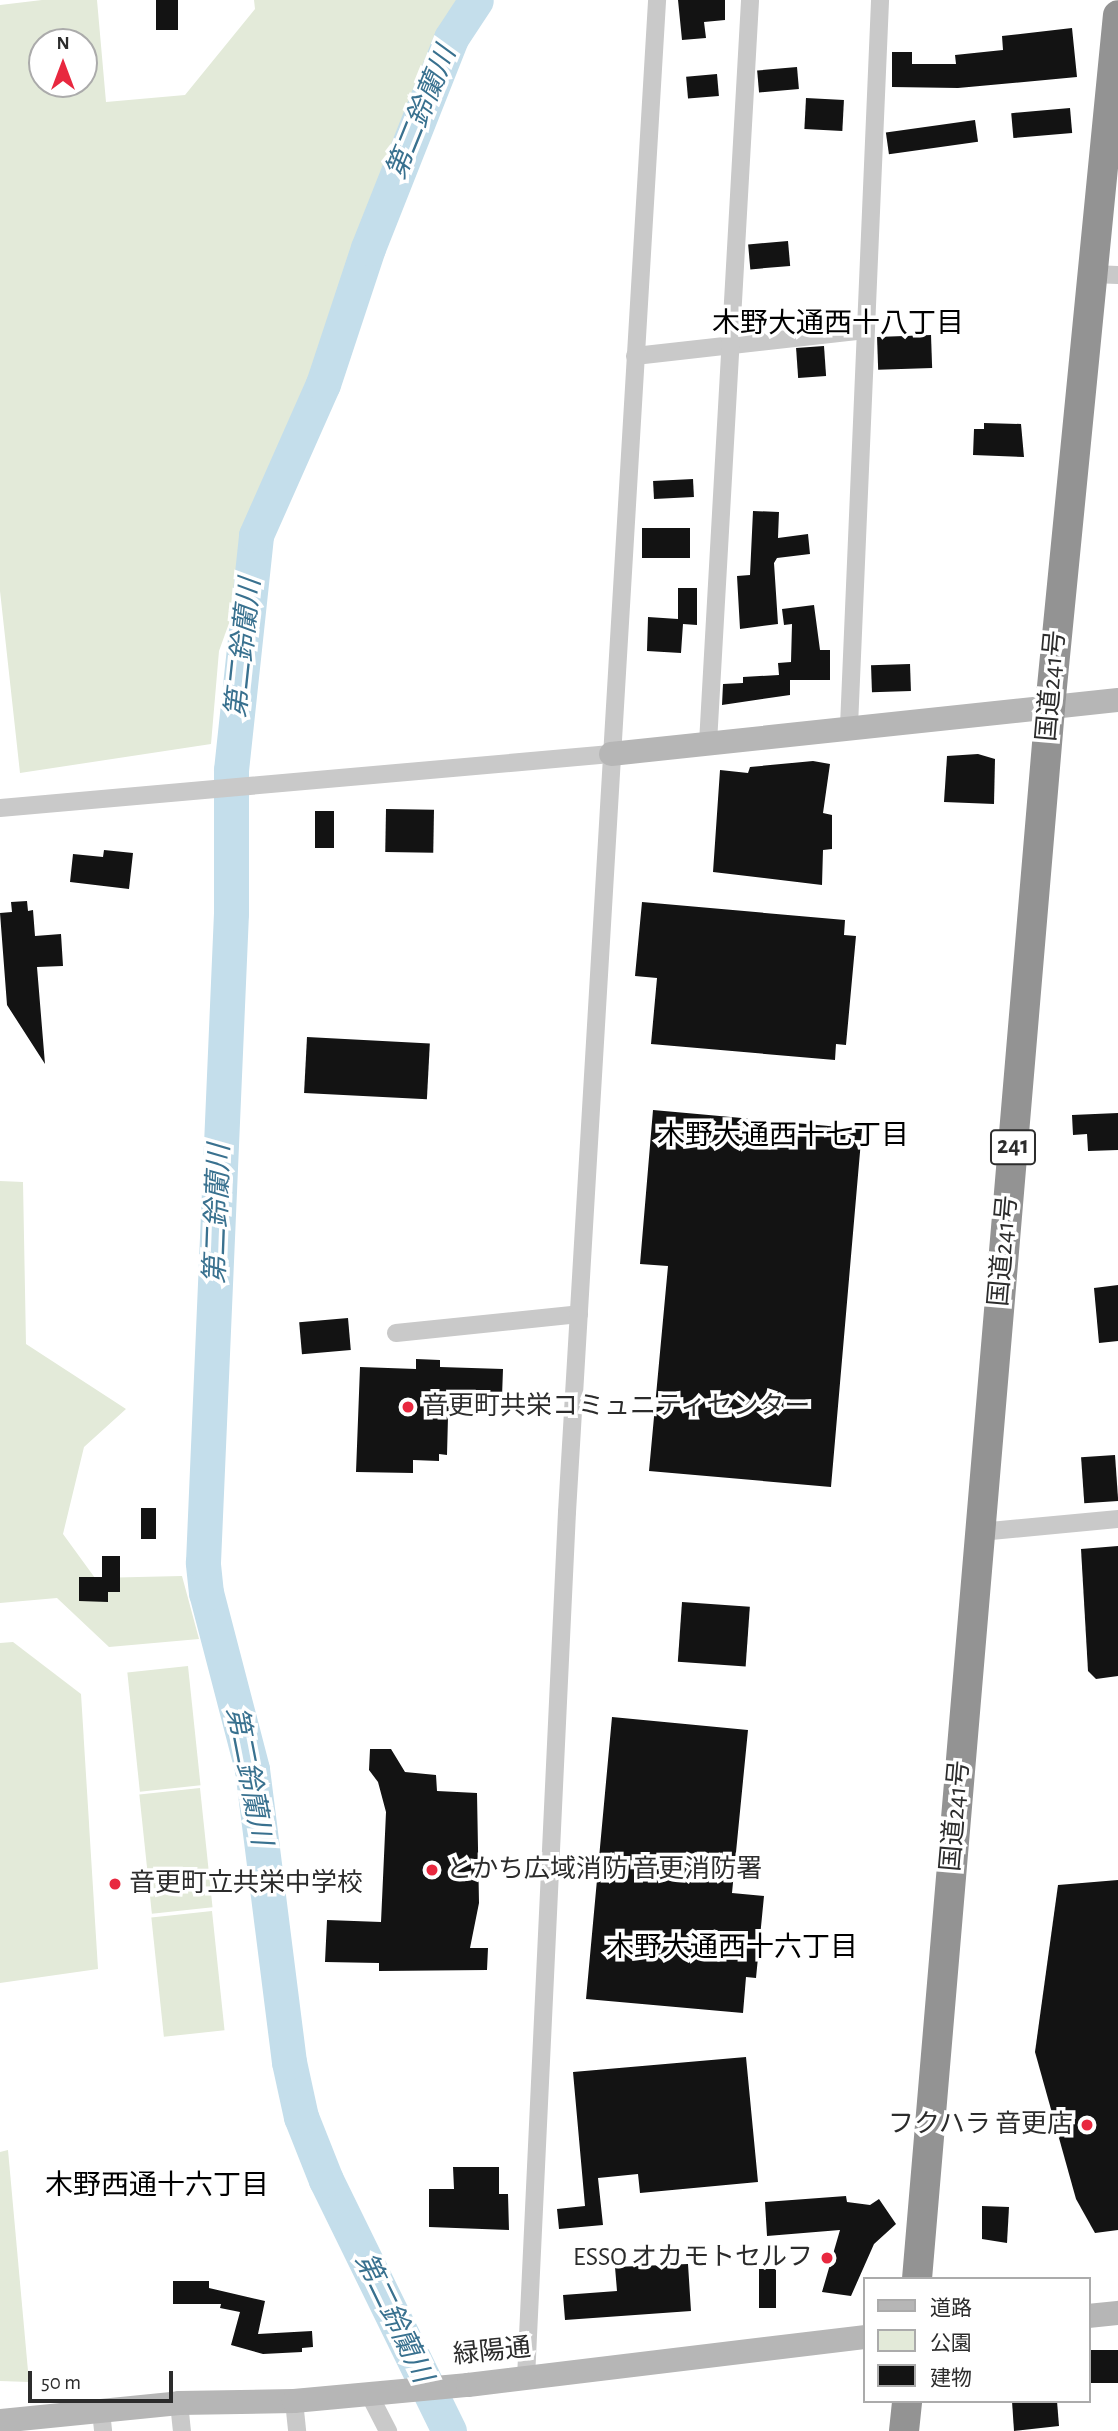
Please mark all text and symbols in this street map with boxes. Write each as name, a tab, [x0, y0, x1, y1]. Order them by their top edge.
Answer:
north arrow	[28, 28, 98, 98]
text: N	[56, 34, 70, 53]
water label: 第二鈴蘭川	[380, 42, 464, 184]
district label: 木野大通西十八丁目	[712, 307, 964, 341]
water label: 第二鈴蘭川	[220, 577, 268, 719]
street label: 国道241号	[1032, 629, 1072, 743]
district label: 木野大通西十七丁目	[657, 1119, 909, 1153]
road number: 241	[988, 1126, 1038, 1168]
water label: 第二鈴蘭川	[199, 1143, 237, 1285]
street label: 国道241号	[984, 1194, 1024, 1308]
place label: 音更町共栄コミュニティセンター	[422, 1391, 812, 1423]
marker: 音更町共栄コミュニティセンター	[400, 1399, 416, 1415]
water label: 第二鈴蘭川	[218, 1704, 278, 1848]
street label: 国道241号	[936, 1759, 976, 1873]
place label: とかち広域消防 音更消防署	[446, 1854, 762, 1886]
marker: とかち広域消防 音更消防署	[424, 1862, 440, 1878]
place label: 音更町立共栄中学校	[129, 1868, 363, 1900]
marker: 音更町立共栄中学校	[107, 1876, 123, 1892]
district label: 木野大通西十六丁目	[606, 1931, 858, 1965]
place label: フクハラ 音更店	[887, 2109, 1073, 2141]
marker: フクハラ 音更店	[1079, 2117, 1095, 2133]
district label: 木野西通十六丁目	[45, 2169, 269, 2203]
place label: ESSO オカモトセルフ	[573, 2242, 813, 2274]
water label: 第二鈴蘭川	[347, 2248, 439, 2388]
marker: ESSO オカモトセルフ	[819, 2250, 835, 2266]
legend	[862, 2277, 1090, 2403]
text: 道路	[930, 2298, 972, 2319]
street label: 緑陽通	[452, 2332, 532, 2372]
text: 公園	[930, 2333, 972, 2354]
scale bar	[32, 2358, 177, 2402]
text: 建物	[930, 2368, 972, 2389]
text: 50 m	[41, 2372, 81, 2393]

